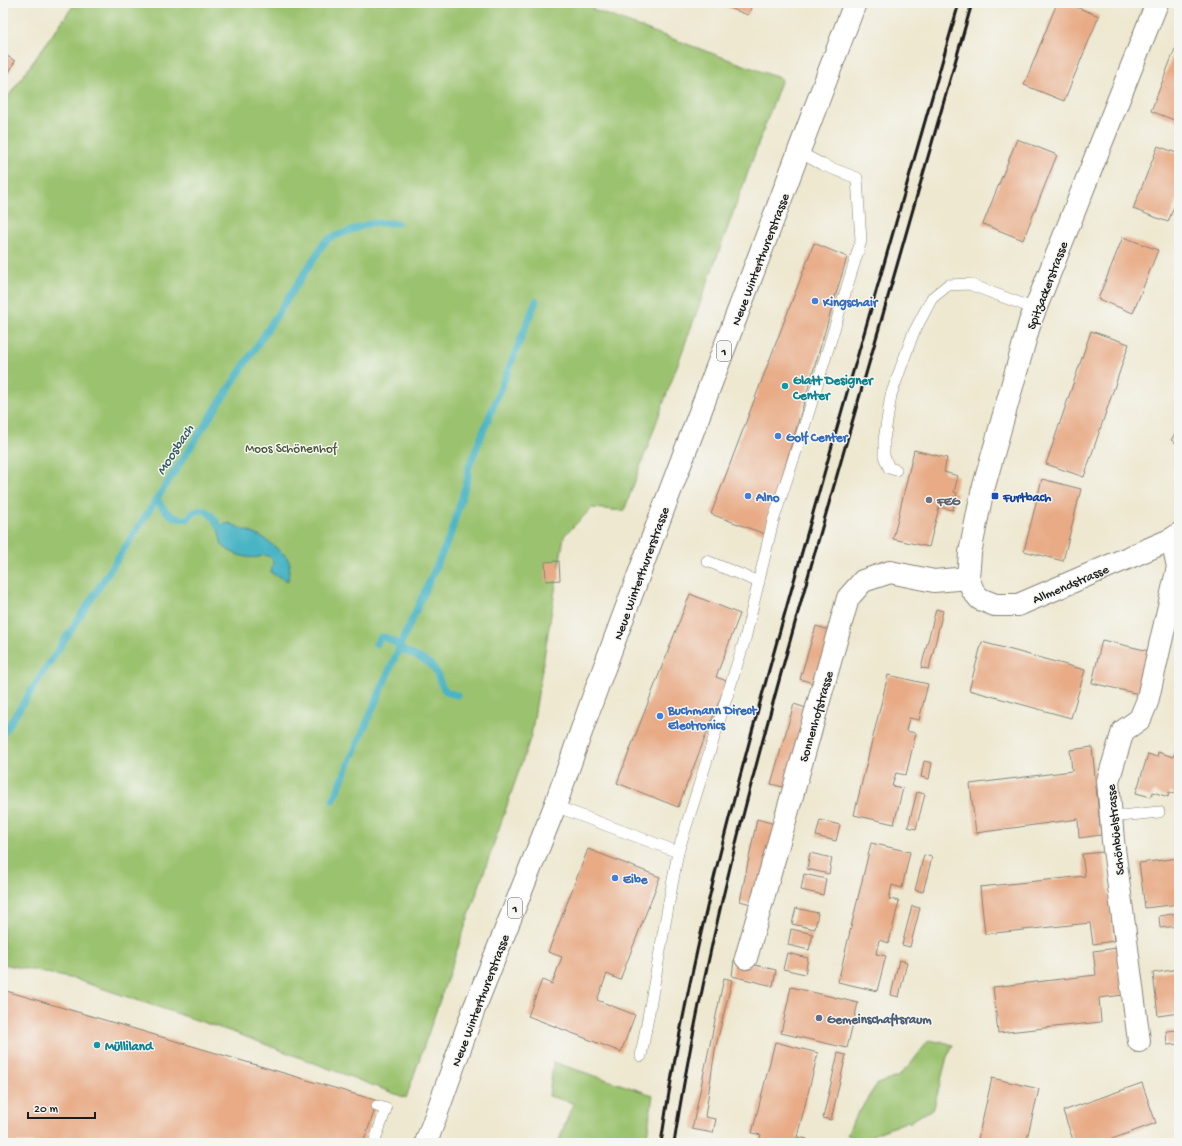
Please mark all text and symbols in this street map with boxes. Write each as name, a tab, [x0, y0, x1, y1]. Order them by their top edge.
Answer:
street label: Neue Winterthurerstrasse	[729, 191, 794, 328]
street label: Spitzackerstrasse	[1025, 239, 1072, 332]
marker: Kingschair	[810, 296, 820, 306]
place label: Kingschair	[822, 296, 879, 311]
road number: 1	[717, 341, 731, 361]
place label: Glatt Designer Center	[792, 374, 874, 404]
marker: Glatt Designer Center	[780, 381, 790, 391]
water label: Moosbach	[153, 421, 199, 479]
place label: Golf Center	[786, 430, 849, 446]
marker: Golf Center	[773, 431, 783, 441]
park label: Moos Schönenhof	[245, 442, 338, 457]
marker: Alno	[743, 491, 753, 501]
place label: Alno	[755, 491, 780, 506]
marker: Furtbach	[990, 491, 1000, 501]
place label: Furtbach	[1002, 491, 1051, 506]
marker: FEG	[924, 495, 934, 505]
place label: FEG	[936, 495, 961, 510]
street label: Neue Winterthurerstrasse	[611, 505, 673, 642]
street label: Allmendstrasse	[1031, 562, 1112, 608]
street label: Sonnenhofstrasse	[797, 669, 838, 764]
place label: Buchmann Direct Electronics	[667, 704, 758, 734]
marker: Buchmann Direct Electronics	[655, 711, 665, 721]
street label: Schönbüelstrasse	[1104, 783, 1129, 876]
marker: Eibe	[610, 873, 620, 883]
place label: Eibe	[623, 873, 649, 888]
road number: 1	[508, 898, 522, 918]
street label: Neue Winterthurerstrasse	[449, 932, 514, 1069]
place label: Gemeinschaftsraum	[827, 1012, 932, 1028]
marker: Gemeinschaftsraum	[814, 1013, 824, 1023]
marker: Mülliland	[92, 1040, 102, 1050]
place label: Mülliland	[105, 1040, 154, 1055]
scale bar	[28, 1094, 95, 1120]
text: 20 m	[34, 1103, 59, 1117]

